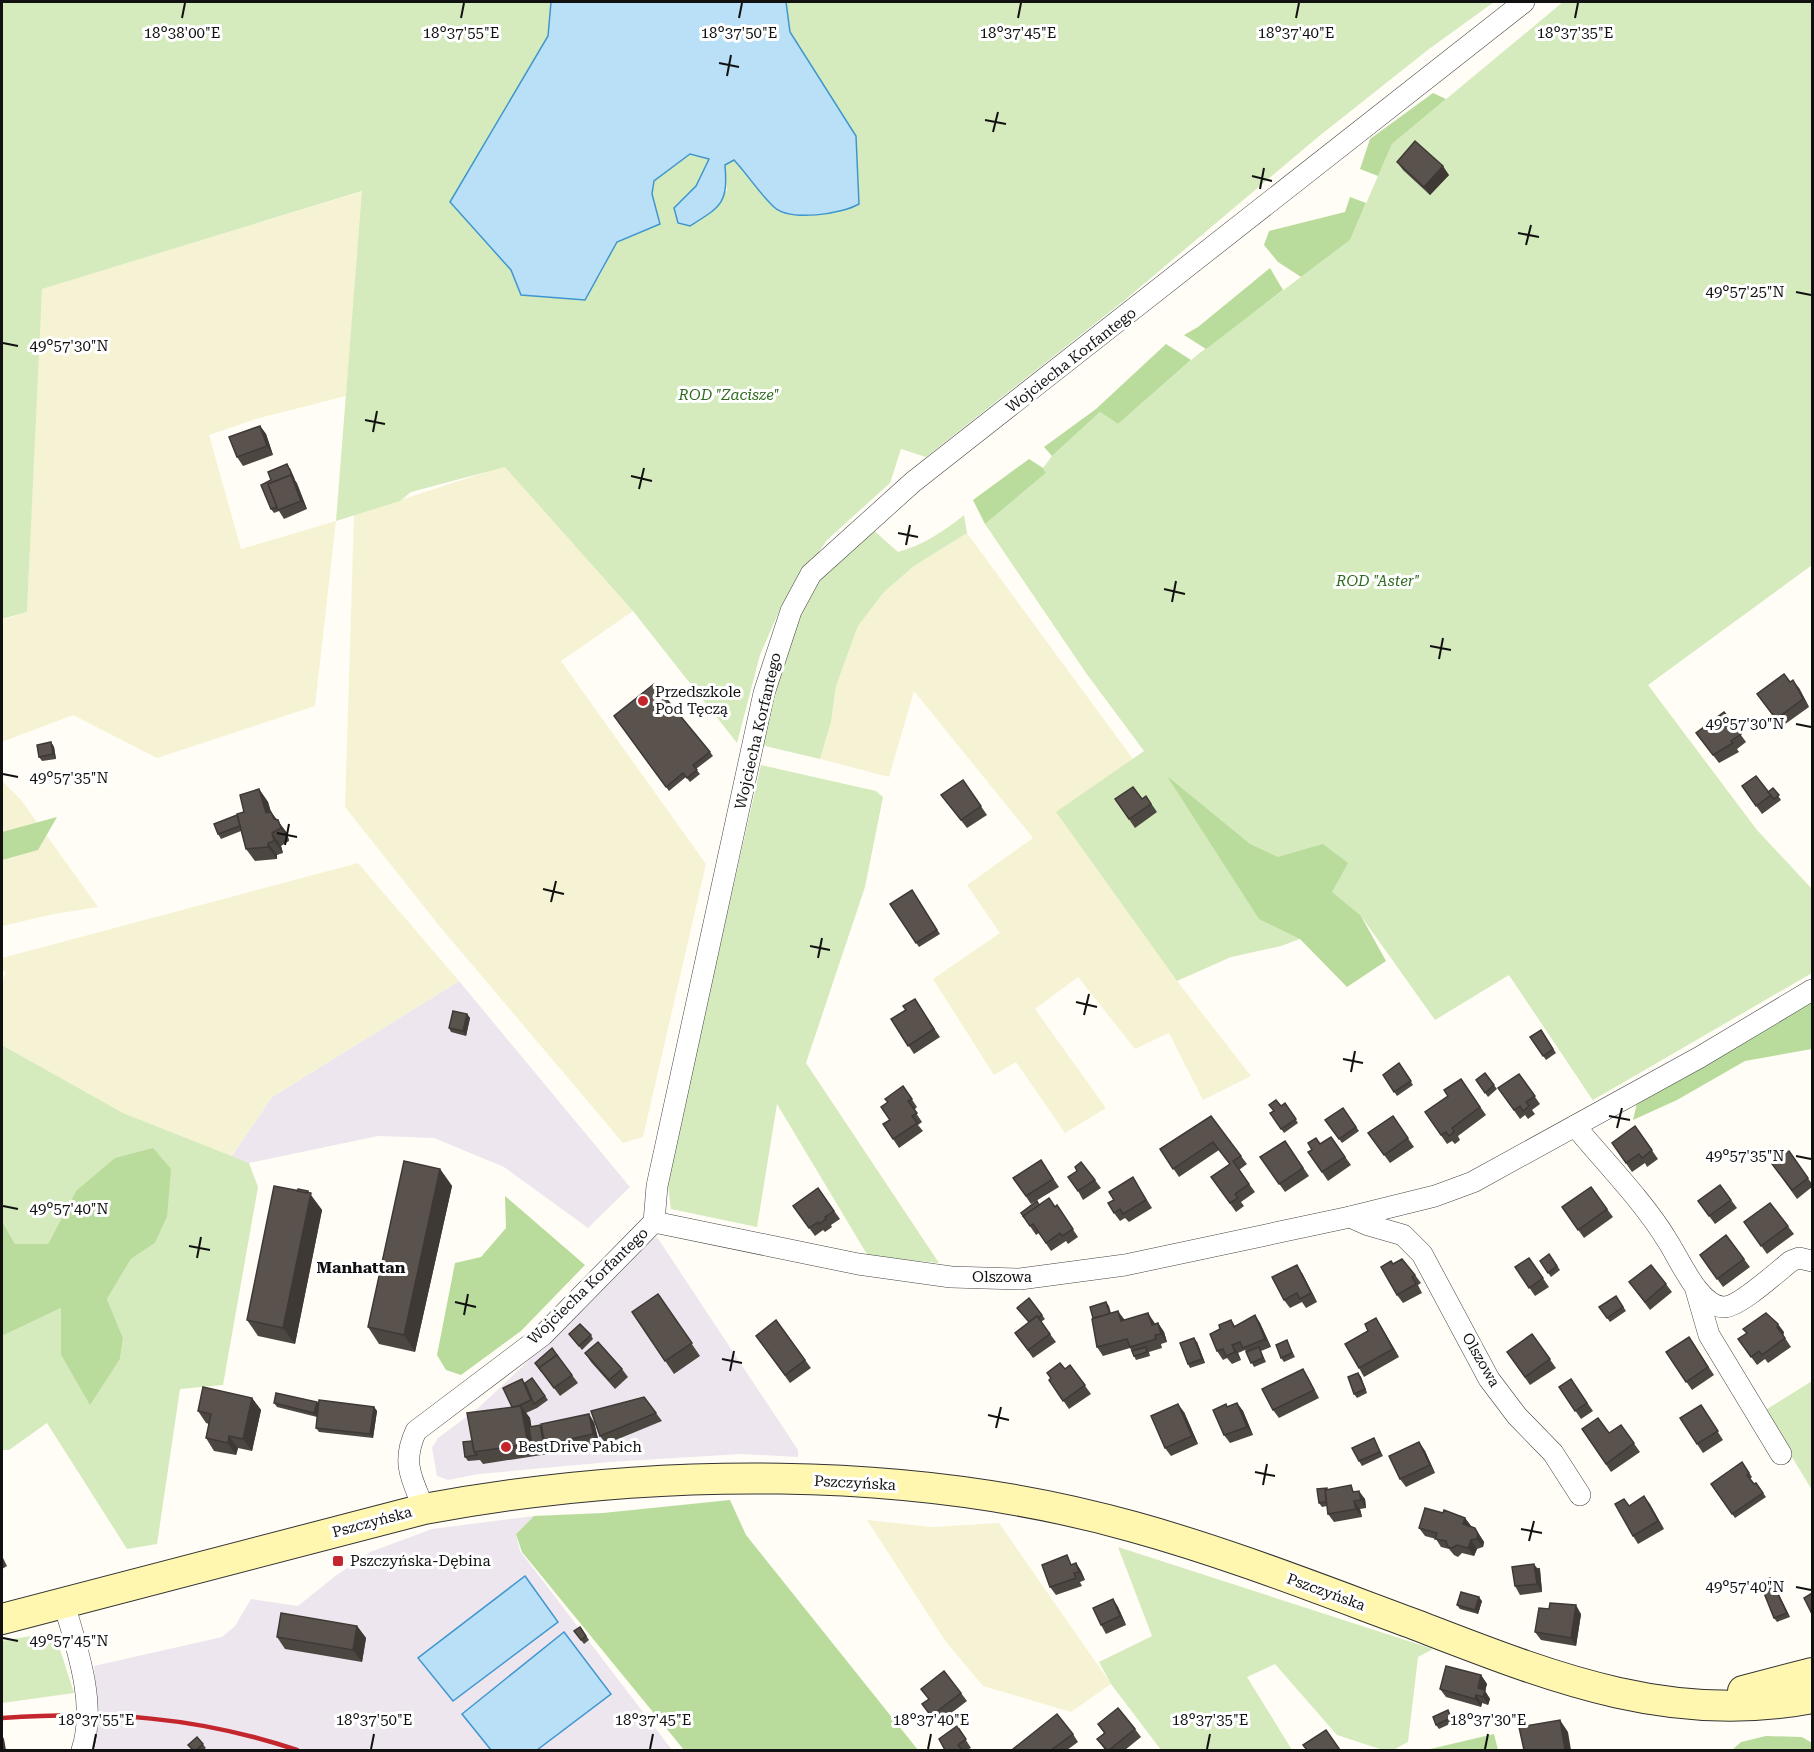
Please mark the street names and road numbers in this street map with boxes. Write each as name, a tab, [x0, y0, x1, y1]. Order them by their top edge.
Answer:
street label: Wojciecha Korfantego	[1002, 304, 1140, 416]
street label: Wojciecha Korfantego	[731, 651, 785, 811]
street label: Wojciecha Korfantego	[524, 1224, 652, 1348]
street label: Olszowa	[972, 1268, 1032, 1286]
street label: Olszowa	[1458, 1330, 1504, 1390]
street label: Pszczyńska	[814, 1472, 896, 1494]
street label: Pszczyńska	[330, 1503, 414, 1541]
street label: Pszczyńska	[1284, 1570, 1368, 1614]

